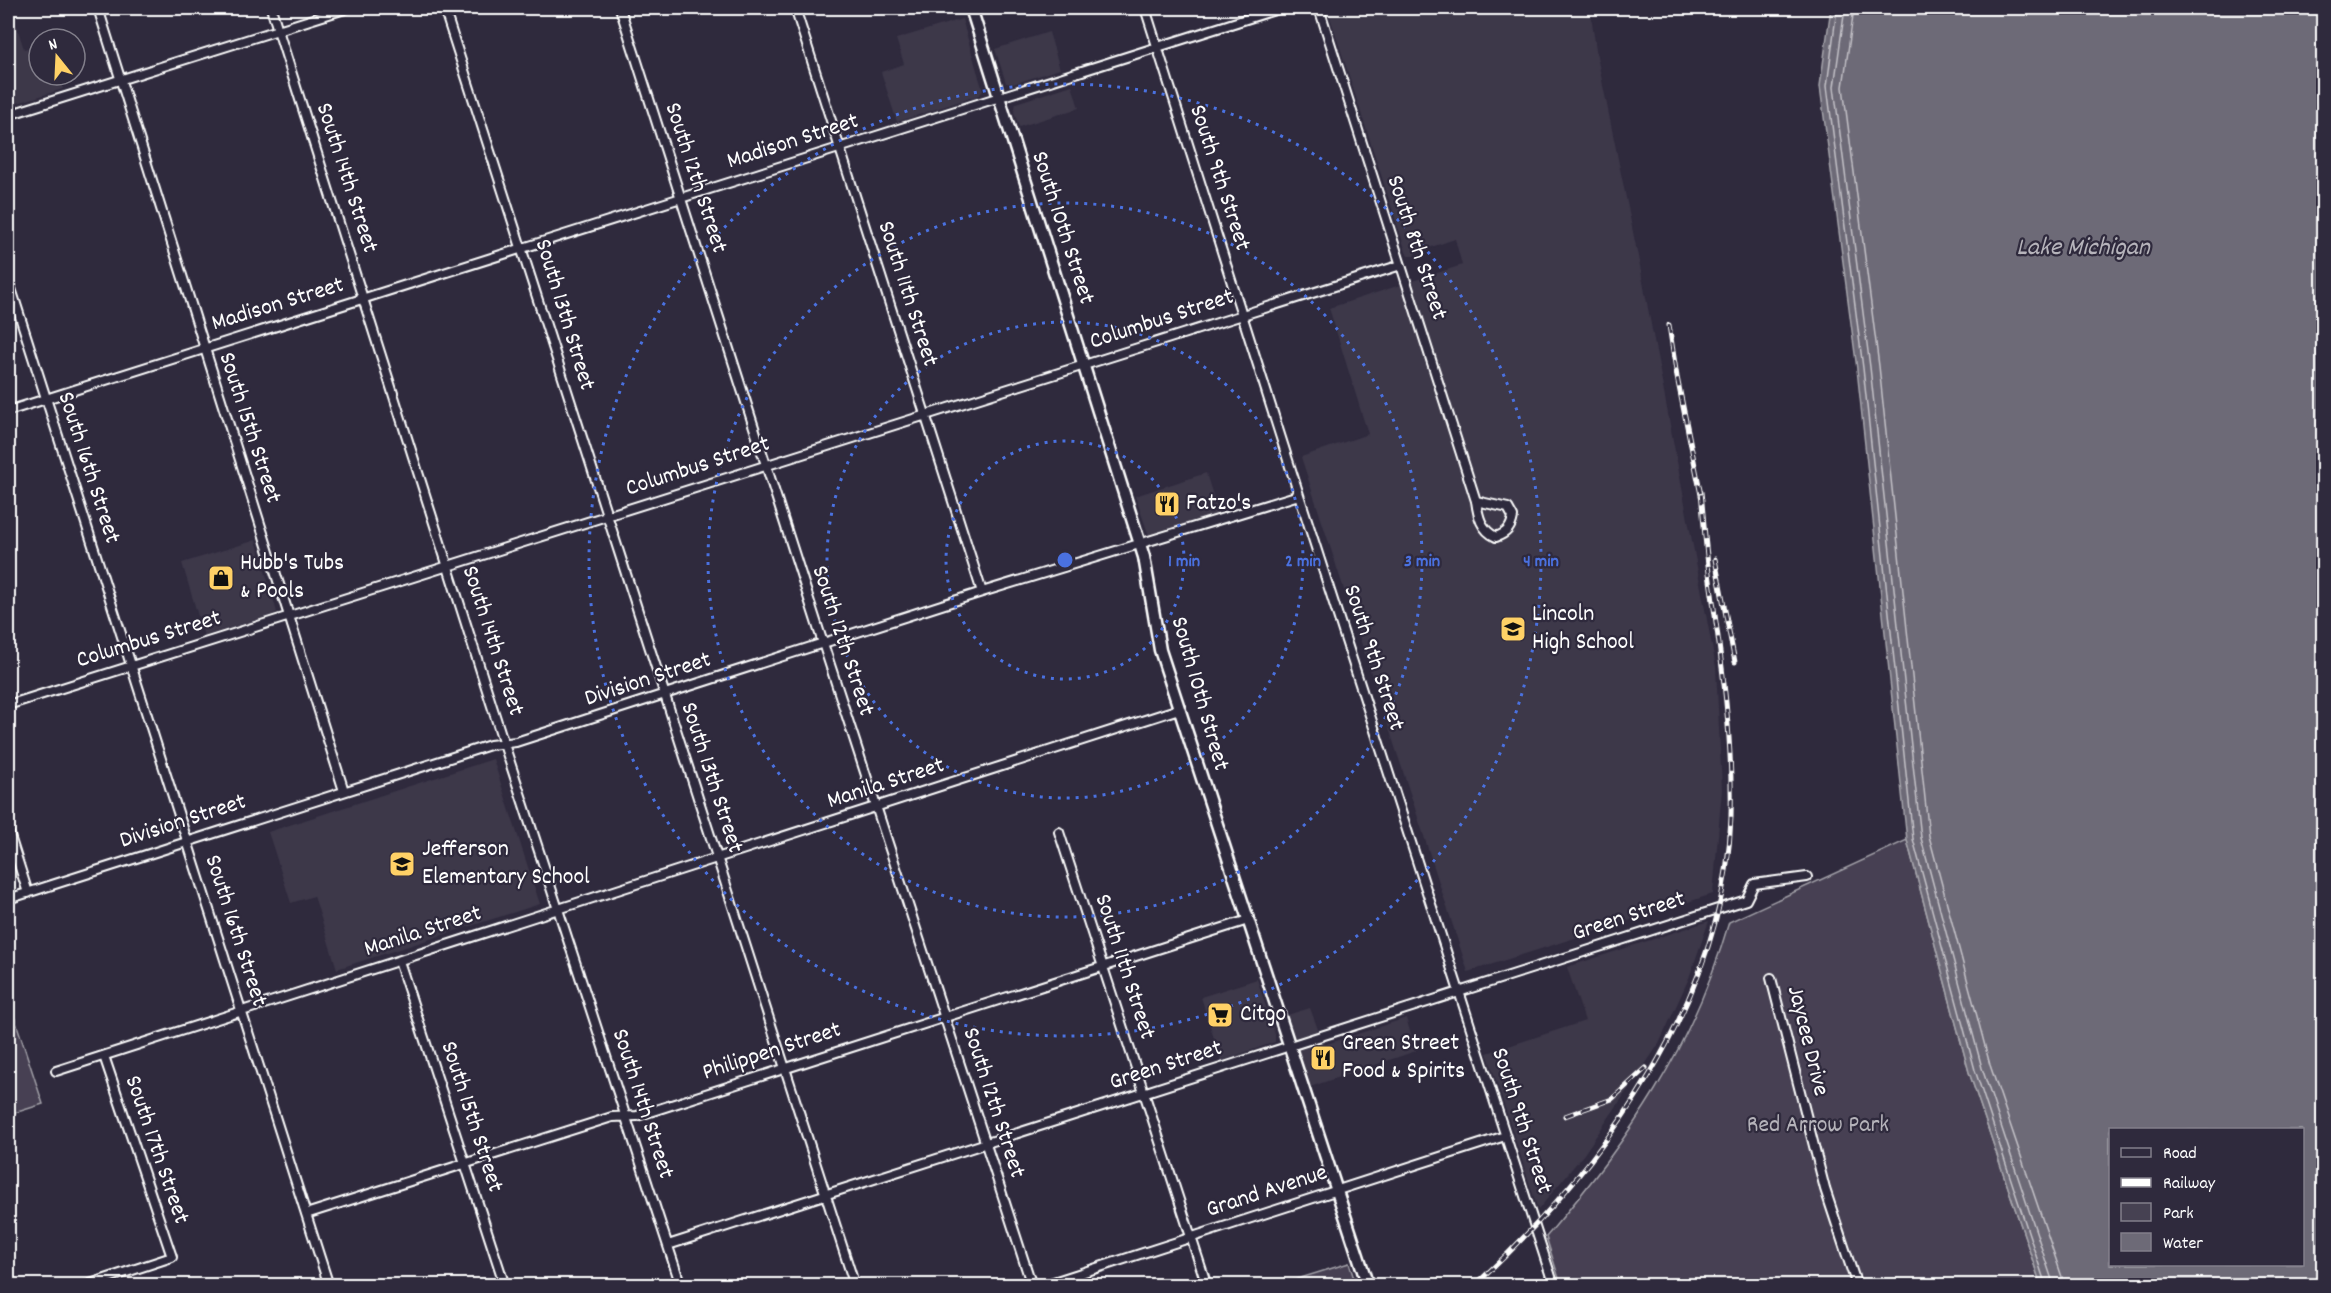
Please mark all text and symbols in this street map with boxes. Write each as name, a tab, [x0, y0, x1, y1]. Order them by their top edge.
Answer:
north arrow	[27, 27, 87, 87]
text: N	[46, 33, 61, 57]
street label: South 12th Street	[655, 98, 735, 258]
street label: South 14th Street	[306, 99, 386, 257]
street label: South 9th Street	[1179, 101, 1259, 255]
street label: Madison Street	[723, 105, 863, 179]
street label: South 10th Street	[1021, 147, 1103, 309]
street label: South 8th Street	[1377, 171, 1455, 325]
street label: South 11th Street	[867, 217, 947, 371]
water label: Lake Michigan	[2016, 230, 2151, 267]
street label: South 13th Street	[525, 235, 603, 395]
street label: Madison Street	[208, 269, 348, 341]
street label: Columbus Street	[1086, 281, 1239, 359]
street label: South 15th Street	[209, 348, 289, 508]
street label: South 16th Street	[47, 388, 129, 548]
street label: Columbus Street	[622, 428, 775, 506]
place label: Fatzo's	[1186, 487, 1251, 521]
restaurant icon: Fatzo's	[1152, 489, 1182, 519]
place label: Hubb's Tubs & Pools	[240, 547, 344, 609]
centre of rings	[1055, 550, 1075, 570]
text: 1 min	[1168, 550, 1200, 575]
text: 2 min	[1285, 550, 1321, 575]
text: 3 min	[1404, 550, 1440, 575]
text: 4 min	[1523, 550, 1559, 575]
street label: South 12th Street	[802, 561, 882, 721]
street label: South 14th Street	[452, 562, 532, 720]
shop icon: Hubb's Tubs & Pools	[206, 563, 236, 593]
street label: South 9th Street	[1333, 581, 1413, 735]
place label: Lincoln High School	[1532, 598, 1634, 660]
street label: Columbus Street	[72, 602, 226, 678]
street label: South 10th Street	[1161, 613, 1237, 775]
school or university icon: Lincoln High School	[1498, 614, 1528, 644]
street label: Division Street	[580, 644, 716, 716]
street label: South 13th Street	[671, 698, 751, 858]
street label: Manila Street	[823, 749, 949, 819]
street label: Division Street	[115, 786, 251, 858]
place label: Jefferson Elementary School	[422, 833, 590, 895]
school or university icon: Jefferson Elementary School	[387, 849, 417, 879]
street label: South 16th Street	[194, 851, 276, 1011]
street label: Green Street	[1568, 883, 1690, 951]
street label: South 11th Street	[1084, 890, 1164, 1044]
street label: Manila Street	[360, 897, 486, 967]
street label: Jaycee Drive	[1777, 982, 1837, 1100]
place label: Citgo	[1240, 998, 1286, 1032]
supermarket icon: Citgo	[1205, 1000, 1235, 1030]
street label: Philippen Street	[698, 1014, 846, 1090]
street label: South 12th Street	[953, 1023, 1033, 1183]
street label: South 14th Street	[602, 1025, 682, 1183]
place label: Green Street Food & Spirits	[1342, 1027, 1465, 1089]
street label: Green Street	[1105, 1032, 1227, 1100]
street label: South 15th Street	[431, 1037, 511, 1197]
restaurant icon: Green Street Food & Spirits	[1308, 1043, 1338, 1073]
street label: South 9th Street	[1481, 1044, 1561, 1198]
street label: South 17th Street	[115, 1071, 197, 1229]
park label: Red Arrow Park	[1747, 1109, 1889, 1143]
legend	[2109, 1128, 2304, 1266]
text: Road	[2163, 1142, 2197, 1167]
street label: Grand Avenue	[1202, 1156, 1332, 1228]
text: Railway	[2163, 1172, 2216, 1197]
text: Park	[2163, 1202, 2194, 1227]
text: Water	[2163, 1232, 2203, 1257]

